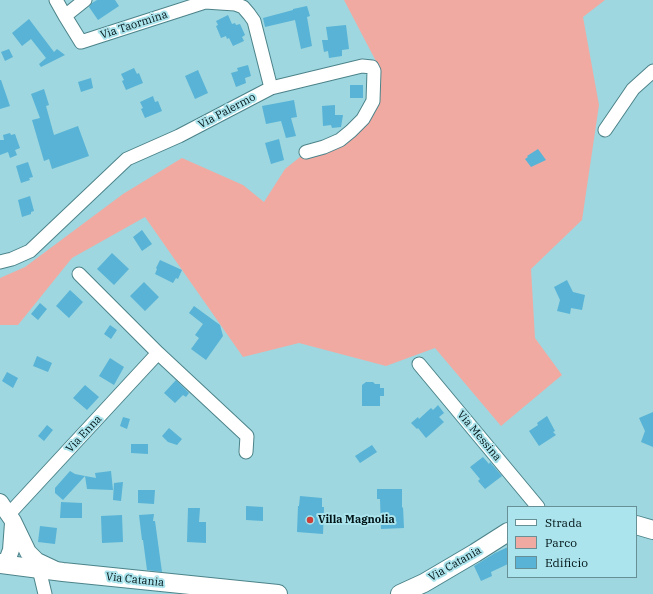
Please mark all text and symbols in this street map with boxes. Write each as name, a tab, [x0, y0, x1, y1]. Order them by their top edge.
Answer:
street label: Via Taormina	[99, 8, 169, 42]
street label: Via Palermo	[196, 90, 258, 132]
street label: Via Messina	[454, 408, 504, 464]
street label: Via Enna	[63, 413, 105, 455]
legend	[507, 506, 637, 578]
place label: Villa Magnolia	[318, 513, 395, 527]
marker: Villa Magnolia	[305, 515, 315, 525]
text: Strada	[545, 515, 582, 530]
text: Parco	[545, 535, 577, 550]
street label: Via Catania	[426, 544, 484, 584]
text: Edificio	[545, 555, 588, 570]
street label: Via Catania	[105, 570, 165, 590]

